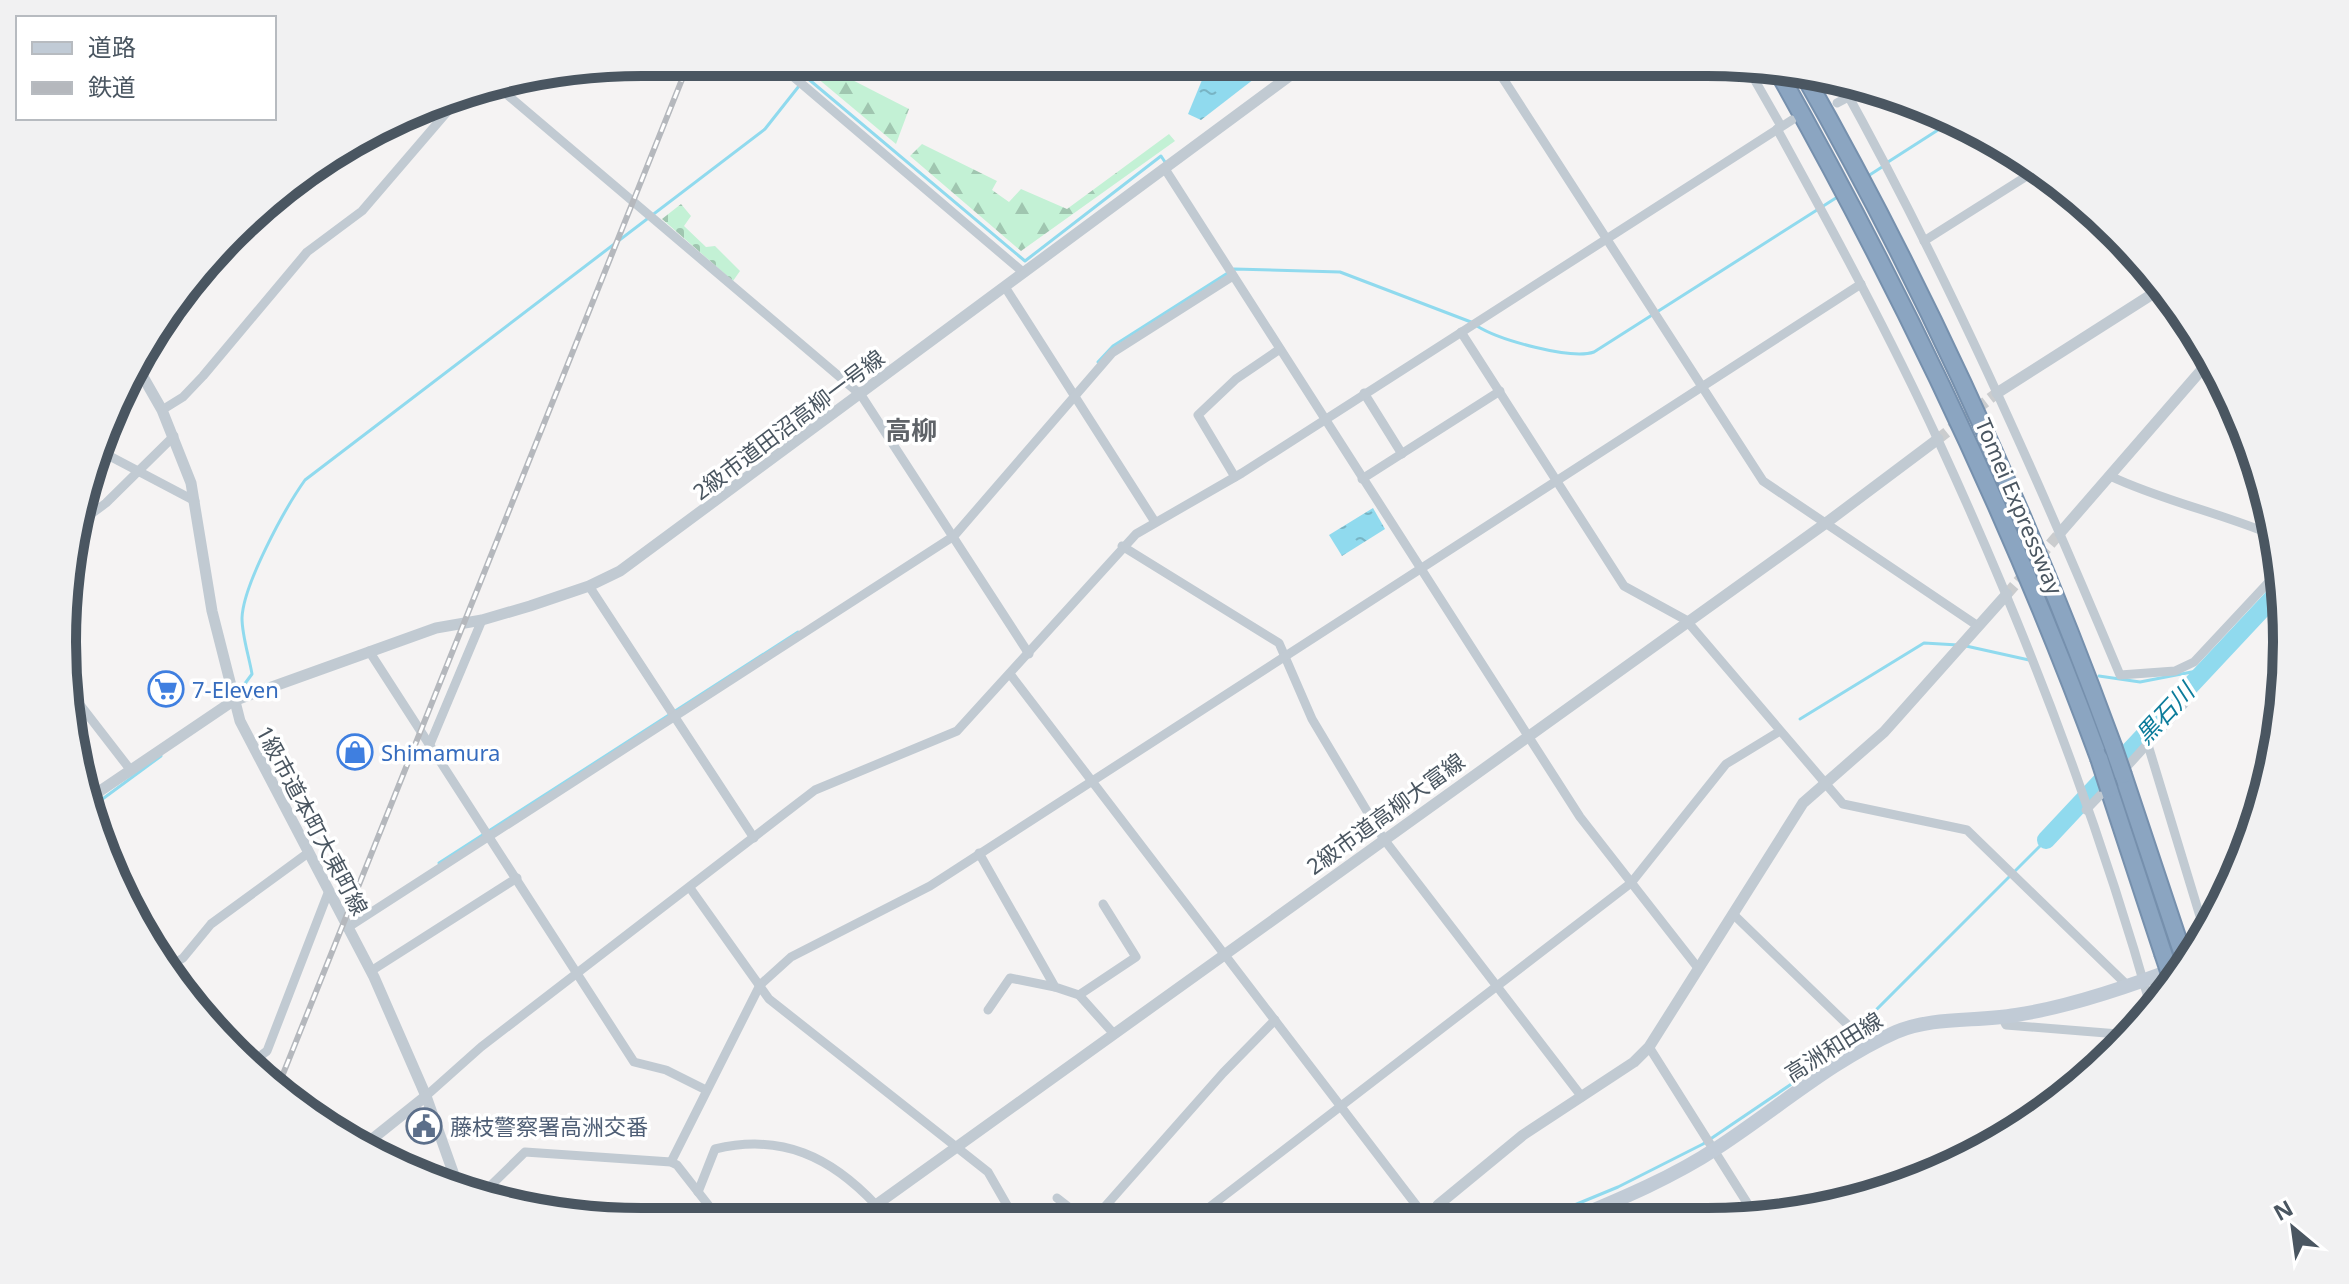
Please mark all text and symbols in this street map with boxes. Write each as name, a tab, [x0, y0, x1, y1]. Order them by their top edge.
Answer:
legend	[16, 16, 276, 120]
text: 道路	[88, 30, 136, 63]
text: 鉄道	[88, 70, 136, 103]
street label: 2級市道田沼高柳一号線	[686, 342, 890, 506]
district label: 高柳	[885, 412, 937, 448]
street label: Tomei Expressway	[1969, 413, 2071, 599]
supermarket icon: 7-Eleven	[147, 670, 185, 708]
water label: 黒石川	[2127, 673, 2203, 751]
place label: 7-Eleven	[192, 674, 279, 704]
street label: 1級市道本町大東町線	[250, 720, 376, 920]
shop icon: Shimamura	[336, 733, 374, 771]
place label: Shimamura	[381, 737, 500, 767]
street label: 2級市道高柳大富線	[1300, 745, 1470, 881]
street label: 高洲和田線	[1778, 1004, 1888, 1088]
public building icon: 藤枝警察署高洲交番	[405, 1107, 443, 1145]
place label: 藤枝警察署高洲交番	[450, 1111, 648, 1141]
north arrow	[2253, 1188, 2333, 1268]
text: N	[2268, 1192, 2298, 1227]

